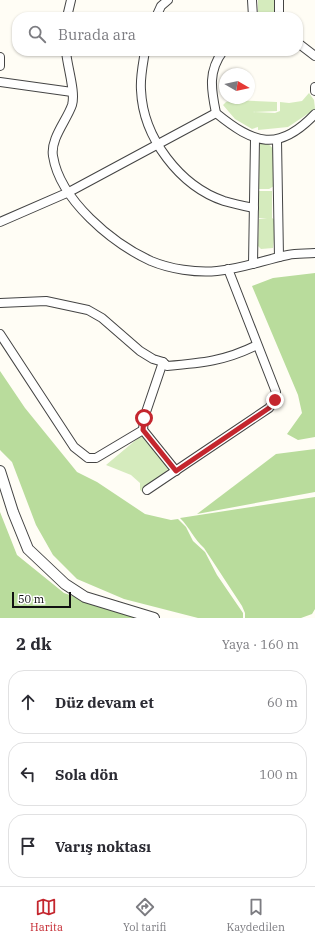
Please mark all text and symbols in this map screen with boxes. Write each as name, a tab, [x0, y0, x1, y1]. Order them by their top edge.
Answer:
search box	[12, 12, 303, 56]
icon: search	[26, 23, 48, 45]
text: Burada ara	[58, 25, 136, 44]
north arrow	[219, 68, 255, 104]
route end	[266, 391, 284, 409]
route start	[135, 409, 153, 427]
scale bar	[12, 590, 71, 609]
text: 50 m	[18, 592, 44, 606]
text: 2 dk	[16, 633, 51, 655]
text: Yaya · 160 m	[222, 636, 299, 653]
icon: ahead	[17, 691, 39, 713]
text: Düz devam et	[55, 693, 154, 712]
text: 60 m	[267, 694, 298, 711]
icon: left	[17, 763, 39, 785]
text: Sola dön	[55, 765, 118, 784]
text: 100 m	[259, 766, 298, 783]
icon: arrive	[17, 835, 39, 857]
text: Varış noktası	[55, 837, 151, 856]
tab: Harita	[30, 896, 63, 934]
tab: Yol tarifi	[123, 896, 166, 934]
tab: Kaydedilen	[227, 896, 285, 934]

